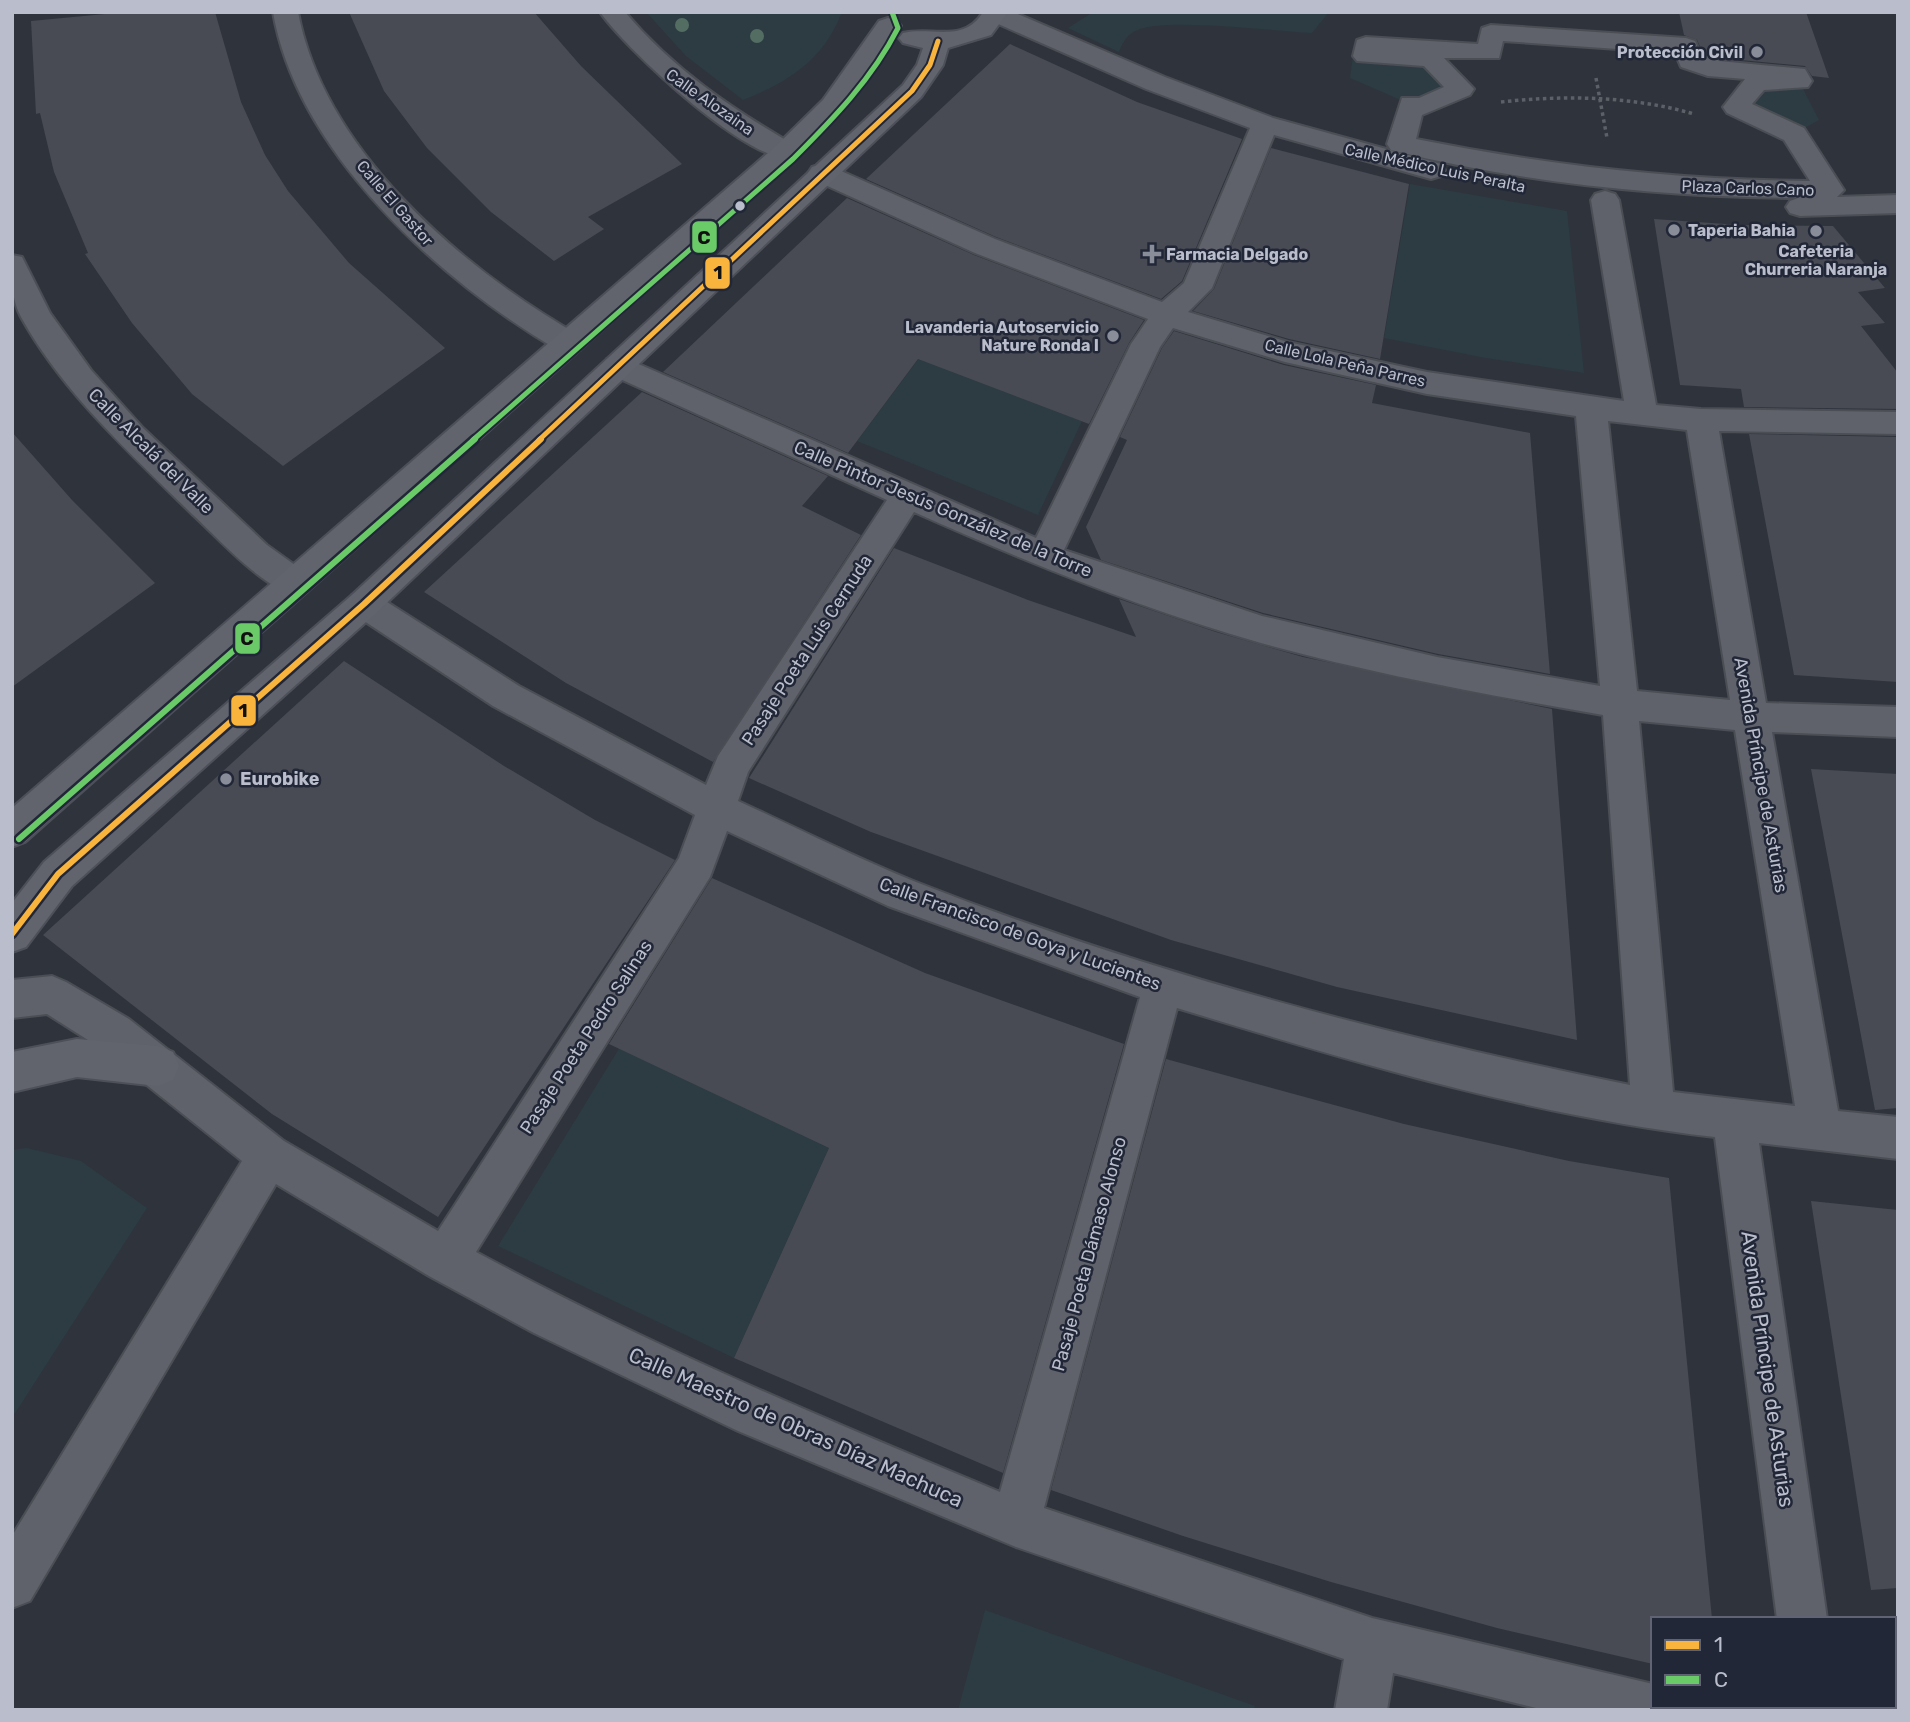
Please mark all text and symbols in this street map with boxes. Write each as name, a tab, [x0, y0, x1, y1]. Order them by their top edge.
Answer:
place label: Protección Civil	[1617, 43, 1743, 62]
marker: Protección Civil	[1749, 44, 1765, 60]
street label: Calle Alozaina	[662, 65, 758, 139]
street label: Calle Médico Luis Peralta	[1343, 140, 1527, 196]
street label: Calle El Gastor	[353, 156, 437, 250]
street label: Plaza Carlos Cano	[1681, 176, 1815, 200]
unlabelled marker	[733, 199, 747, 213]
line badge: C	[691, 220, 718, 254]
place label: Taperia Bahia	[1688, 221, 1796, 240]
marker: Taperia Bahia	[1666, 222, 1682, 238]
marker: Cafeteria Churreria Naranja	[1808, 223, 1824, 239]
text: C	[697, 226, 711, 249]
place label: Cafeteria Churreria Naranja	[1745, 242, 1887, 279]
place label: Farmacia Delgado	[1166, 245, 1308, 264]
marker: Farmacia Delgado	[1144, 246, 1160, 262]
line badge: 1	[704, 256, 731, 290]
text: 1	[713, 261, 723, 284]
place label: Lavanderia Autoservicio Nature Ronda I	[905, 318, 1099, 355]
marker: Lavanderia Autoservicio Nature Ronda I	[1105, 328, 1121, 344]
street label: Calle Lola Peña Parres	[1263, 335, 1427, 391]
street label: Calle Alcalá del Valle	[84, 384, 218, 518]
street label: Calle Pintor Jesús González de la Torre	[791, 436, 1095, 582]
street label: Pasaje Poeta Luis Cernuda	[737, 551, 877, 749]
line badge: C	[234, 622, 261, 655]
text: C	[240, 627, 254, 650]
street label: Avenida Príncipe de Asturias	[1729, 655, 1793, 895]
line badge: 1	[230, 694, 257, 727]
text: 1	[238, 699, 248, 722]
place label: Eurobike	[240, 768, 320, 790]
marker: Eurobike	[218, 771, 234, 787]
street label: Calle Francisco de Goya y Lucientes	[876, 873, 1164, 995]
street label: Pasaje Poeta Pedro Salinas	[515, 936, 657, 1138]
street label: Pasaje Poeta Dámaso Alonso	[1047, 1134, 1131, 1374]
street label: Avenida Príncipe de Asturias	[1736, 1229, 1800, 1509]
street label: Calle Maestro de Obras Díaz Machuca	[625, 1342, 967, 1512]
legend	[1651, 1617, 1896, 1708]
text: 1	[1714, 1632, 1723, 1657]
text: C	[1714, 1667, 1728, 1692]

